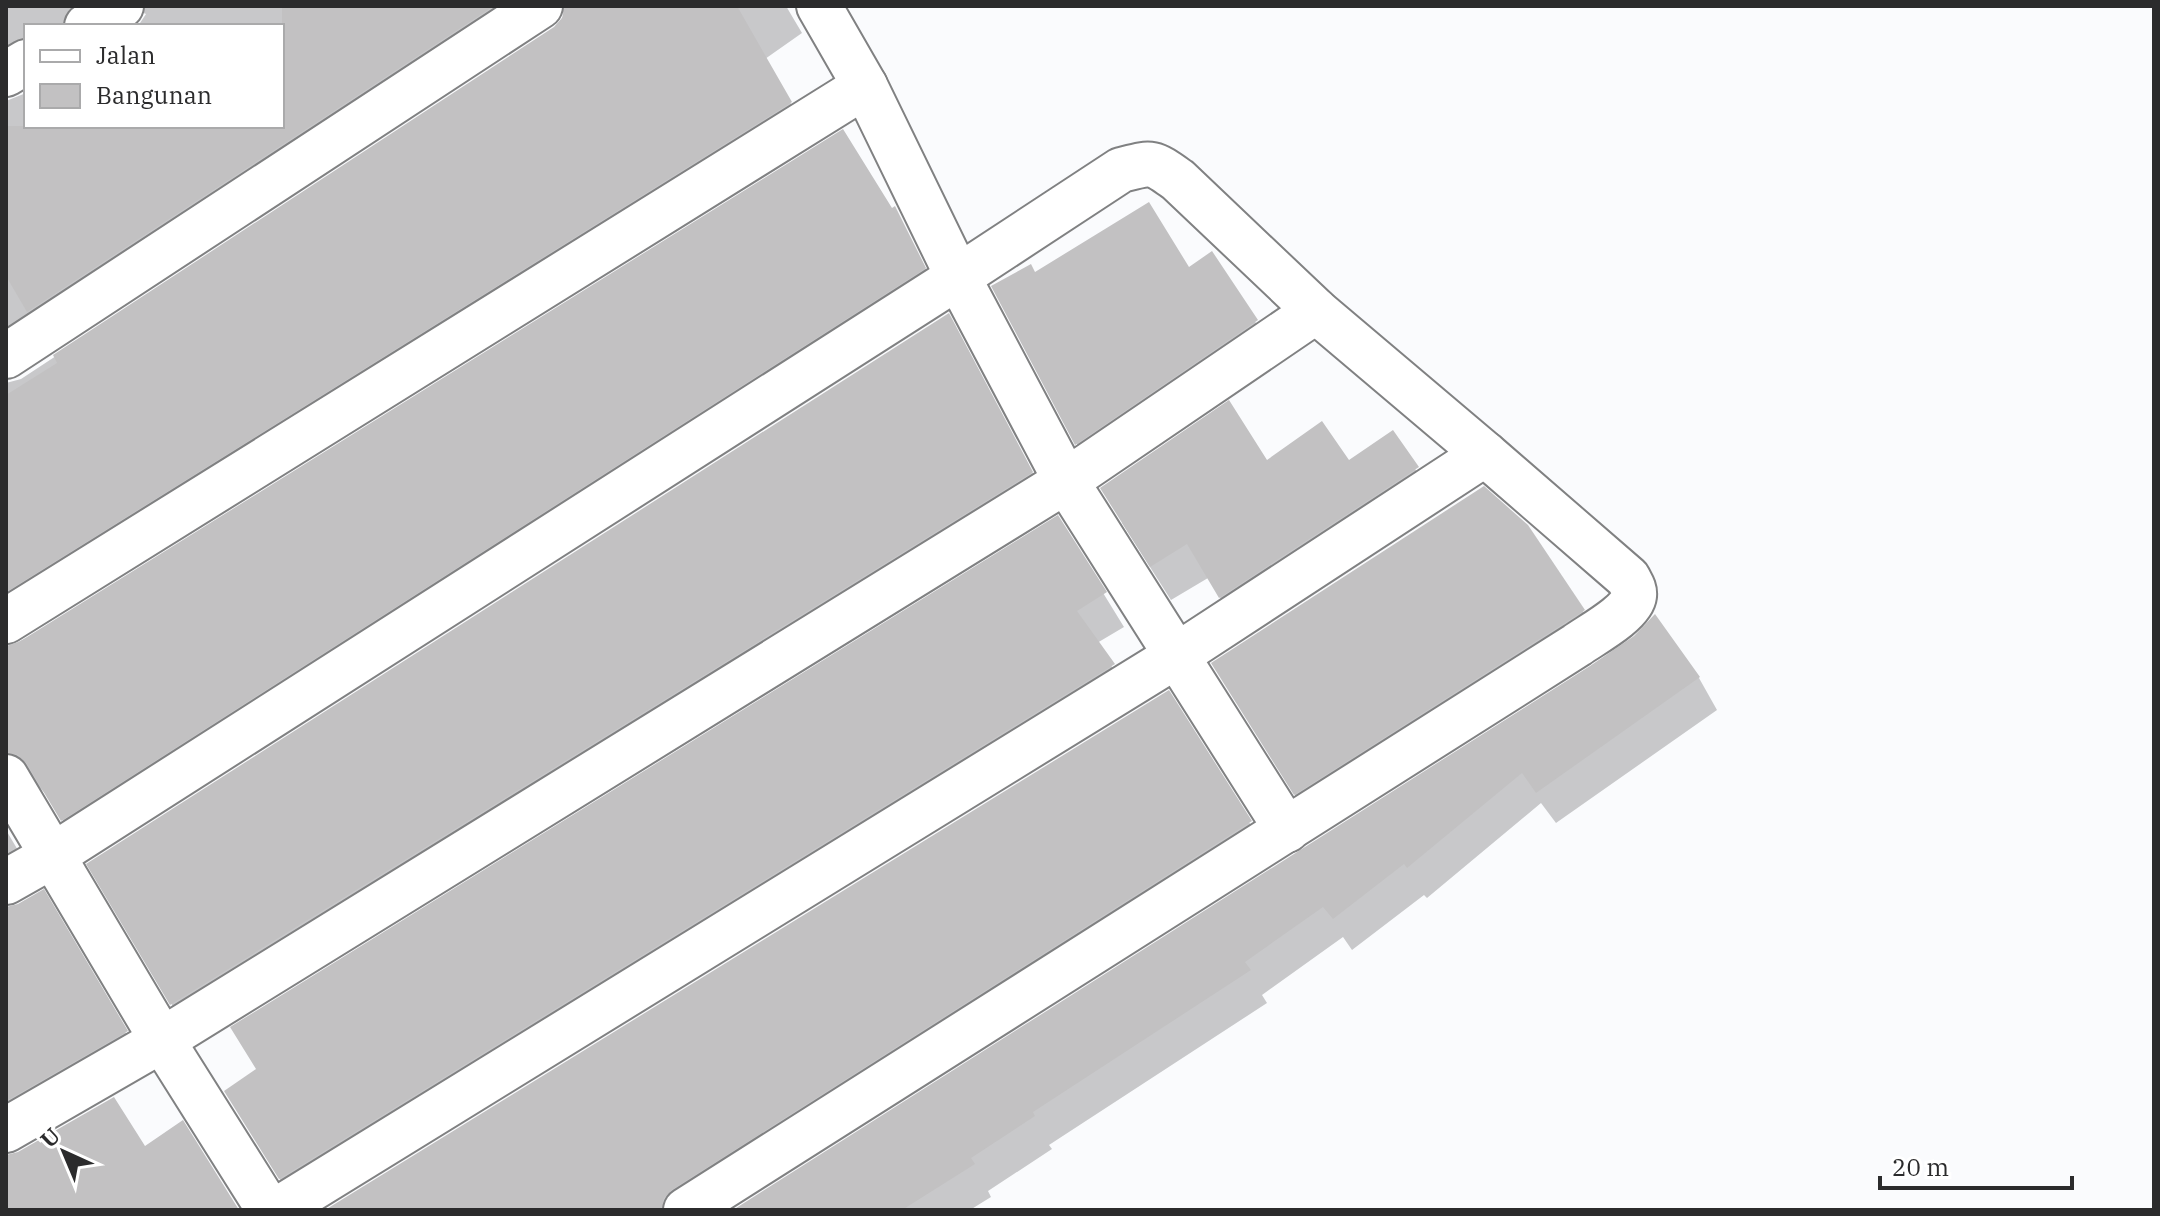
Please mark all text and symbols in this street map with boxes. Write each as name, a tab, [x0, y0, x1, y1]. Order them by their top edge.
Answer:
legend	[24, 24, 284, 128]
text: Jalan	[96, 39, 156, 71]
text: Bangunan	[96, 79, 212, 111]
north arrow	[24, 1112, 104, 1192]
text: U	[34, 1121, 66, 1154]
scale bar	[1880, 1140, 2072, 1190]
text: 20 m	[1892, 1151, 1949, 1183]

